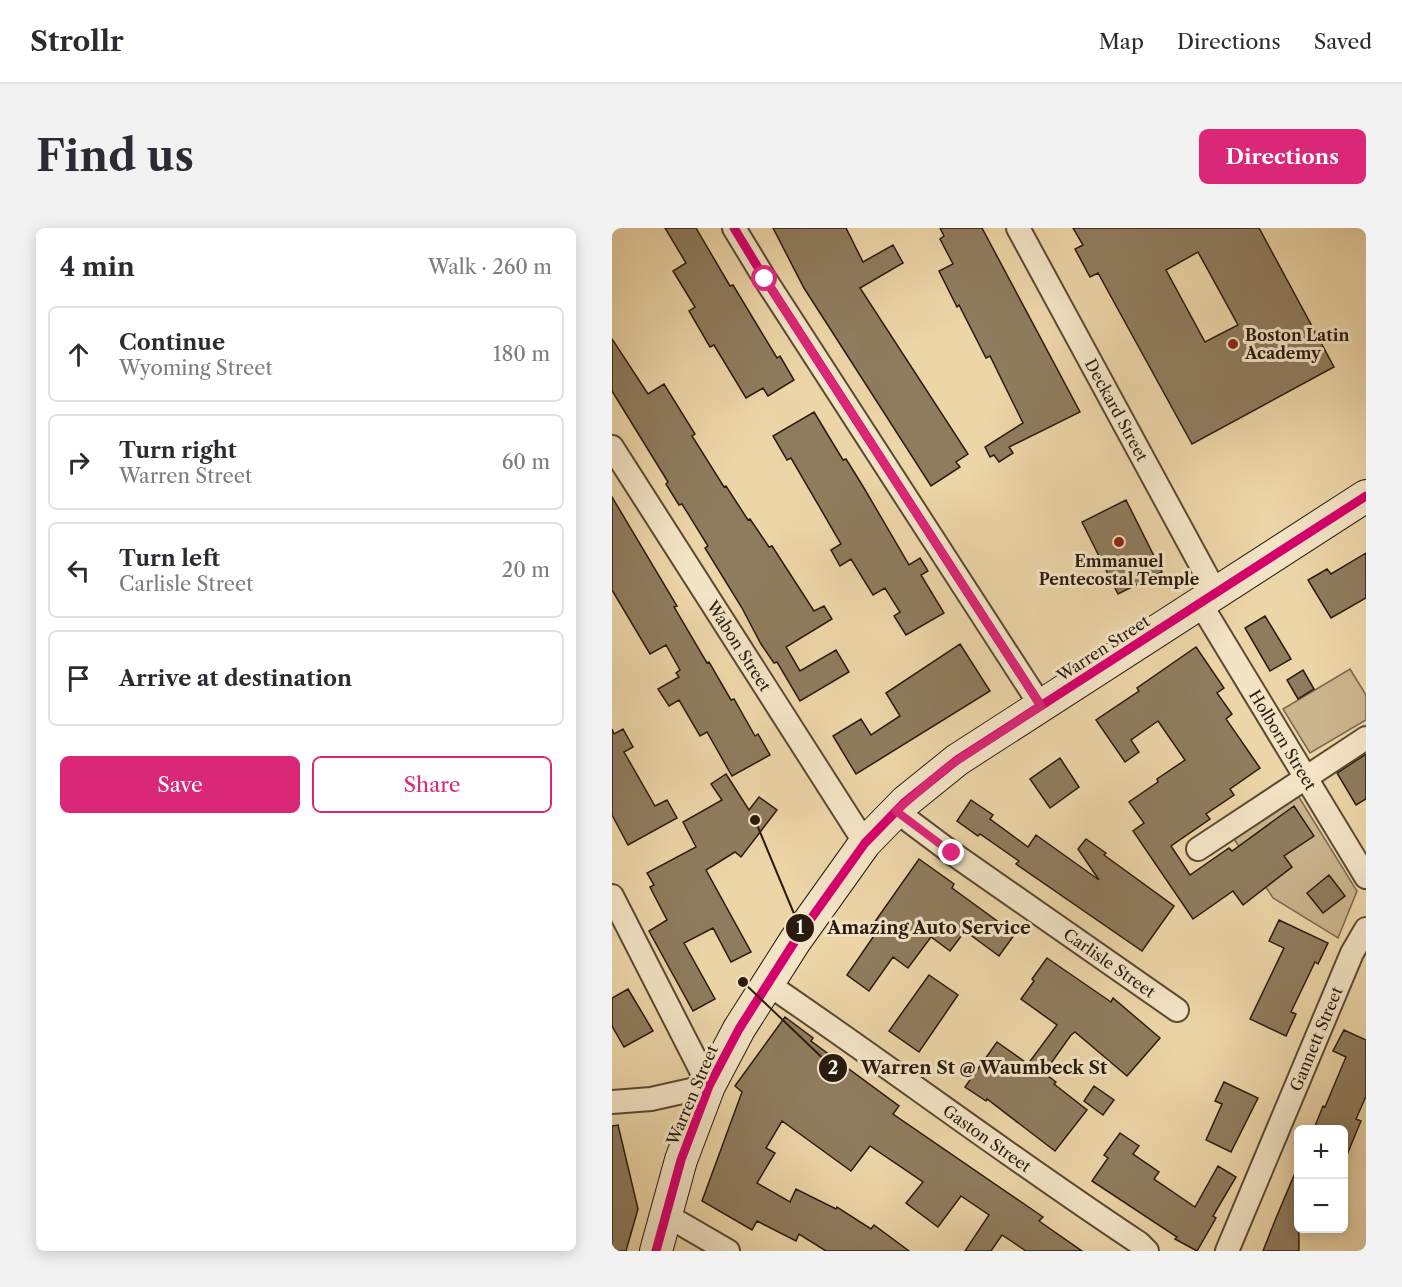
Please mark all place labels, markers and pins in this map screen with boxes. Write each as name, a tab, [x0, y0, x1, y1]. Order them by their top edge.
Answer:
place label: Boston Latin Academy	[1244, 325, 1349, 363]
marker: Boston Latin Academy	[1226, 337, 1240, 351]
marker: Emmanuel Pentecostal Temple	[1112, 535, 1126, 549]
place label: Emmanuel Pentecostal Temple	[1039, 551, 1200, 589]
callout: Amazing Auto Service	[785, 910, 1043, 946]
callout: Warren St @ Waumbeck St	[818, 1050, 1119, 1086]

